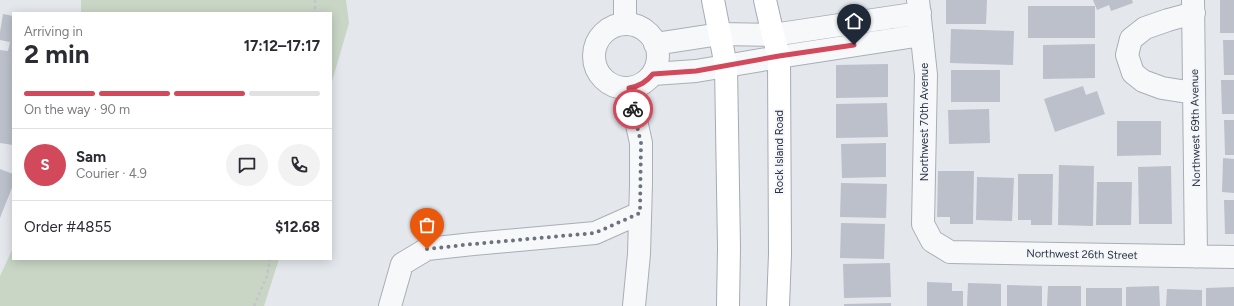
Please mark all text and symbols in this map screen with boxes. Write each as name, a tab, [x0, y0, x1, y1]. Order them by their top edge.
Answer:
pin	[837, 4, 871, 45]
icon: home	[843, 10, 865, 32]
text: Arriving in	[24, 24, 83, 39]
text: 17:12–17:17	[244, 37, 320, 55]
text: 2 min	[24, 38, 90, 70]
street label: Northwest 70th Avenue	[918, 63, 931, 181]
street label: Northwest 69th Avenue	[1188, 69, 1203, 187]
courier	[613, 89, 653, 129]
icon: bike	[622, 98, 644, 120]
text: On the way · 90 m	[24, 102, 130, 117]
street label: Rock Island Road	[773, 110, 786, 194]
button: chat	[226, 144, 268, 186]
button: phone	[278, 144, 320, 186]
text: Sam	[76, 148, 106, 166]
text: S	[40, 156, 50, 174]
text: Courier · 4.9	[76, 166, 147, 181]
pin	[410, 208, 444, 249]
icon: bag	[416, 214, 438, 236]
text: Order #4855	[24, 218, 112, 236]
text: $12.68	[275, 218, 320, 236]
street label: Northwest 26th Street	[1026, 247, 1138, 262]

